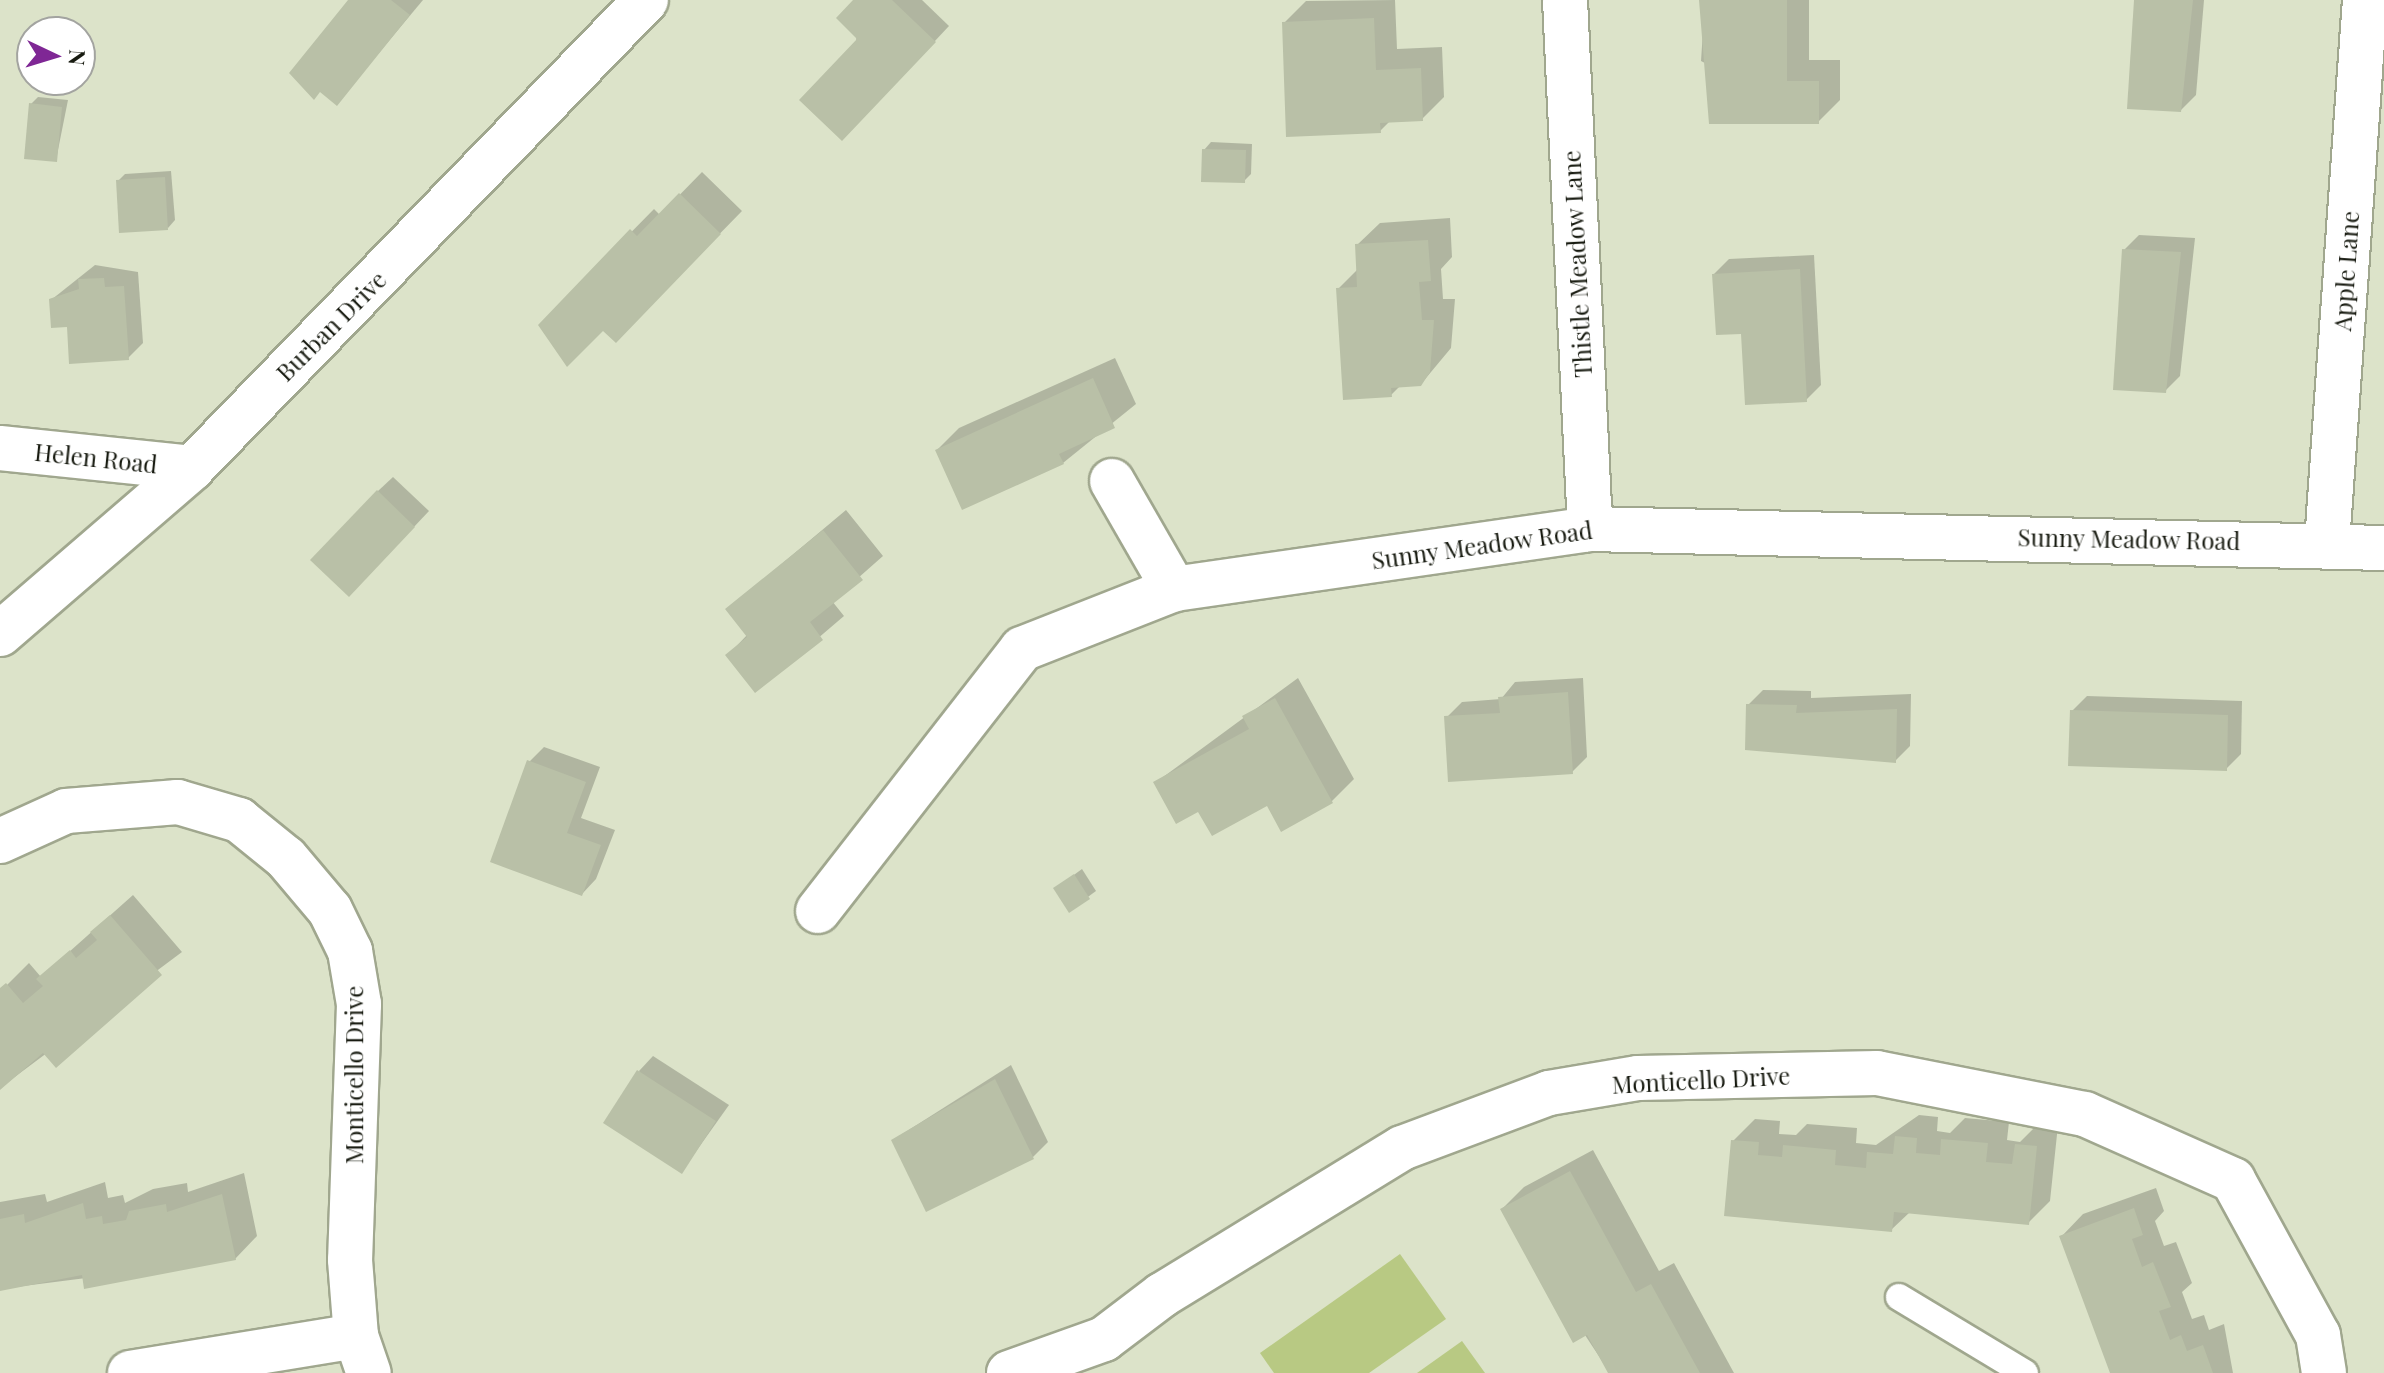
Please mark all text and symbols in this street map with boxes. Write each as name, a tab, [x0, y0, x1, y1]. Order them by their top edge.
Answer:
north arrow	[16, 16, 96, 96]
text: N	[62, 49, 93, 66]
street label: Thistle Meadow Lane	[1557, 149, 1597, 379]
street label: Apple Lane	[2327, 210, 2365, 332]
street label: Burban Drive	[270, 265, 392, 387]
street label: Helen Road	[33, 437, 159, 479]
street label: Sunny Meadow Road	[1369, 515, 1595, 575]
street label: Sunny Meadow Road	[2017, 523, 2241, 555]
street label: Monticello Drive	[340, 986, 368, 1164]
street label: Monticello Drive	[1611, 1061, 1791, 1099]

